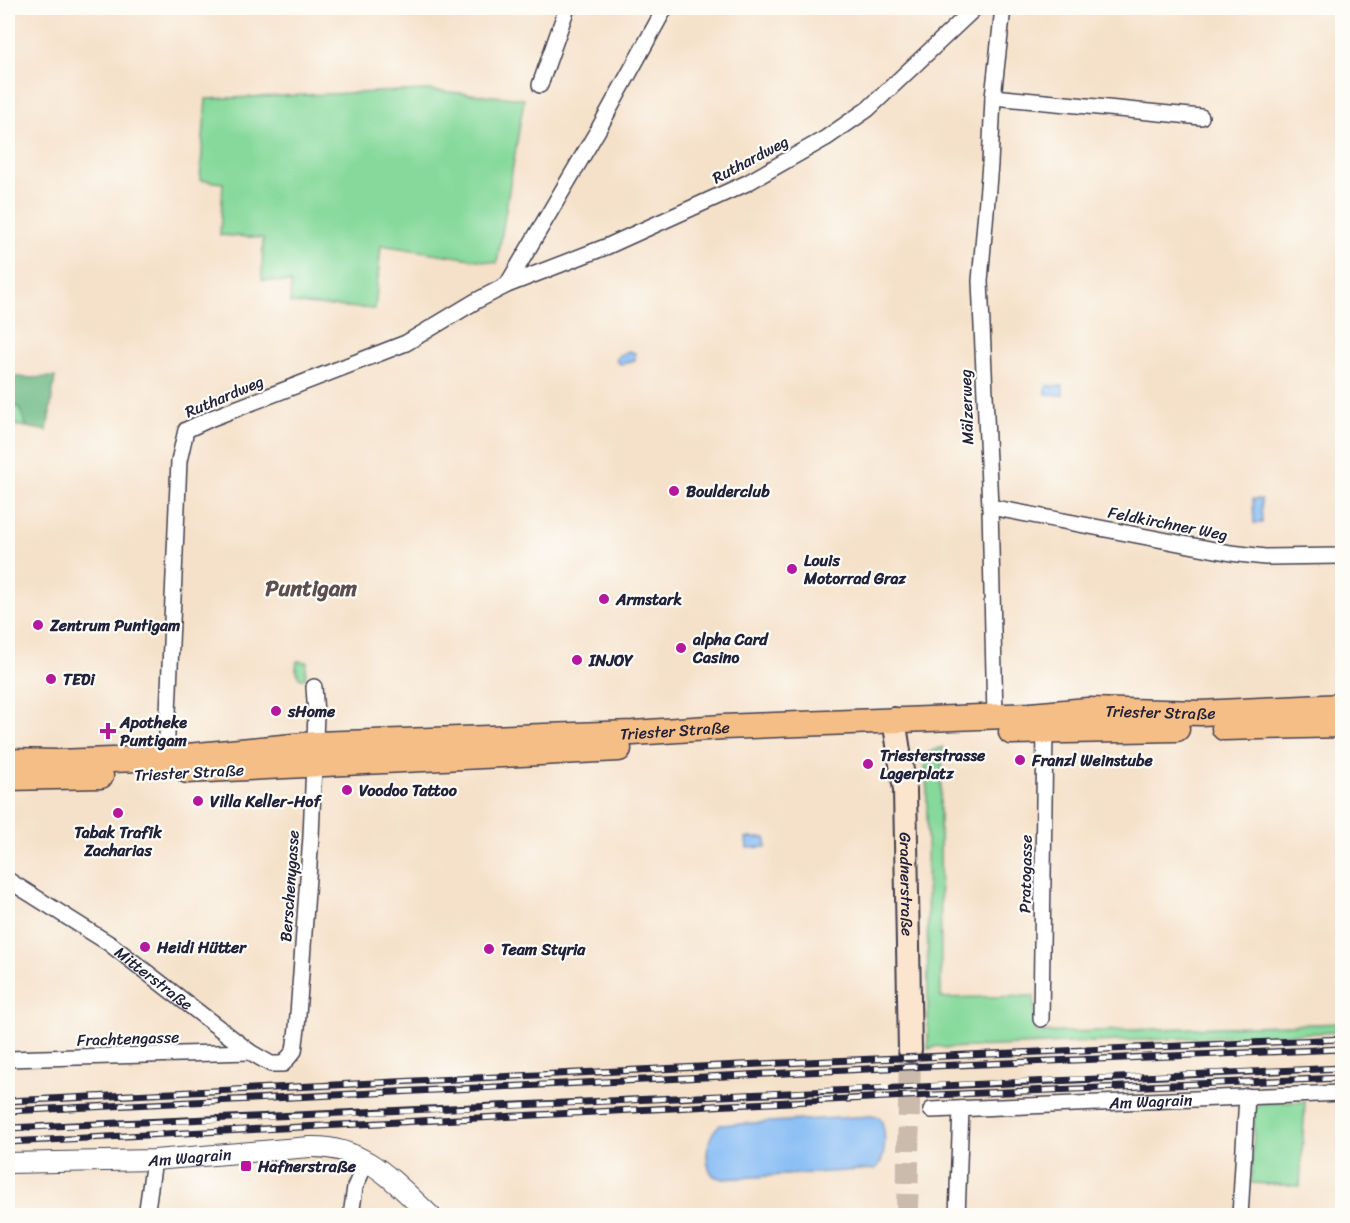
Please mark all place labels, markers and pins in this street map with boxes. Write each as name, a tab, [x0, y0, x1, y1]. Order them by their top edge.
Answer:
place label: Boulderclub	[686, 477, 770, 506]
marker: Boulderclub	[667, 484, 681, 498]
place label: Louis Motorrad Graz	[803, 546, 907, 593]
marker: Louis Motorrad Graz	[785, 562, 799, 576]
place label: Armstark	[615, 585, 682, 614]
marker: Armstark	[597, 592, 611, 606]
place label: Zentrum Puntigam	[49, 611, 180, 640]
marker: Zentrum Puntigam	[31, 618, 45, 632]
place label: alpha Card Casino	[692, 625, 769, 672]
marker: alpha Card Casino	[674, 641, 688, 655]
place label: INJOY	[588, 646, 634, 675]
marker: INJOY	[570, 653, 584, 667]
place label: TEDi	[63, 665, 96, 694]
marker: TEDi	[44, 672, 58, 686]
place label: sHome	[287, 697, 336, 726]
marker: sHome	[269, 704, 283, 718]
place label: Apotheke Puntigam	[119, 708, 187, 755]
marker: Apotheke Puntigam	[101, 724, 115, 738]
place label: Triesterstrasse Lagerplatz	[880, 741, 986, 788]
place label: Franzl Weinstube	[1031, 746, 1154, 775]
marker: Franzl Weinstube	[1013, 753, 1027, 767]
marker: Triesterstrasse Lagerplatz	[861, 757, 875, 771]
place label: Voodoo Tattoo	[359, 776, 458, 805]
marker: Voodoo Tattoo	[340, 783, 354, 797]
place label: Villa Keller-Hof	[210, 787, 322, 816]
marker: Villa Keller-Hof	[191, 794, 205, 808]
marker: Tabak Trafik Zacharias	[111, 806, 125, 820]
place label: Tabak Trafik Zacharias	[74, 818, 162, 865]
place label: Heidi Hütter	[156, 933, 247, 962]
place label: Team Styria	[501, 935, 586, 964]
marker: Heidi Hütter	[138, 940, 152, 954]
marker: Team Styria	[482, 942, 496, 956]
place label: Hafnerstraße	[257, 1152, 357, 1181]
marker: Hafnerstraße	[239, 1159, 253, 1173]

